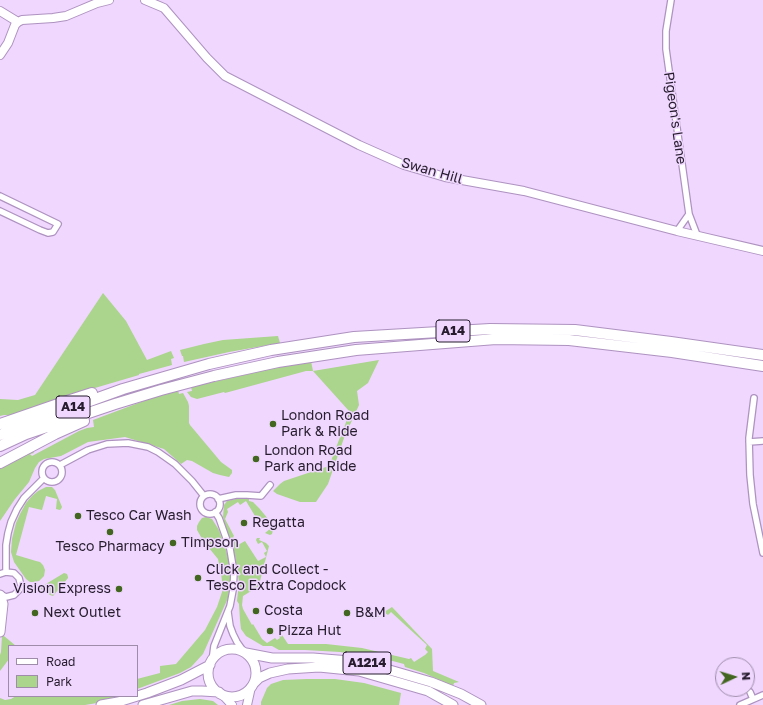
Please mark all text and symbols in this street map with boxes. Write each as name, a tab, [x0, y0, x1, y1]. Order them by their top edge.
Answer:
street label: Pigeon's Lane	[660, 71, 690, 165]
street label: Swan Hill	[399, 154, 465, 188]
road number: A14	[436, 320, 470, 342]
road number: A14	[56, 396, 90, 418]
place label: London Road Park & Ride	[281, 408, 369, 440]
marker: London Road Park & Ride	[268, 419, 278, 429]
place label: London Road Park and Ride	[264, 443, 356, 476]
marker: London Road Park and Ride	[251, 454, 261, 464]
place label: Tesco Car Wash	[86, 508, 192, 524]
marker: Tesco Car Wash	[73, 511, 83, 521]
place label: Regatta	[252, 515, 305, 531]
marker: Regatta	[239, 518, 249, 528]
marker: Tesco Pharmacy	[105, 527, 115, 537]
place label: Timpson	[181, 535, 239, 551]
marker: Timpson	[168, 538, 178, 548]
place label: Tesco Pharmacy	[55, 539, 165, 555]
place label: Click and Collect - Tesco Extra Copdock	[206, 562, 346, 594]
marker: Click and Collect - Tesco Extra Copdock	[193, 573, 203, 583]
place label: Vision Express	[13, 581, 111, 597]
marker: Vision Express	[114, 584, 124, 594]
place label: Costa	[264, 603, 303, 619]
place label: Next Outlet	[43, 605, 121, 621]
place label: B&M	[355, 605, 386, 621]
marker: Costa	[251, 606, 261, 616]
marker: Next Outlet	[30, 608, 40, 618]
marker: B&M	[342, 608, 352, 618]
place label: Pizza Hut	[278, 623, 341, 639]
marker: Pizza Hut	[265, 626, 275, 636]
legend	[8, 645, 138, 697]
road number: A1214	[343, 652, 391, 674]
text: Road	[46, 654, 75, 669]
north arrow	[715, 657, 755, 697]
text: N	[740, 672, 753, 681]
text: Park	[46, 674, 72, 689]

